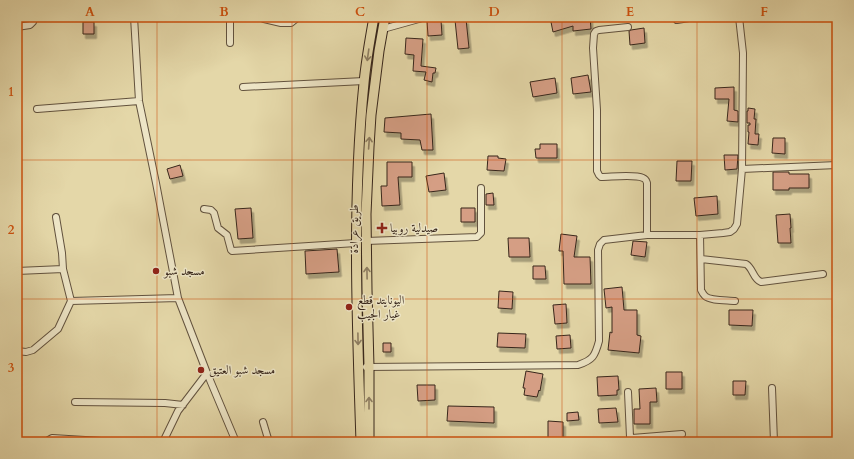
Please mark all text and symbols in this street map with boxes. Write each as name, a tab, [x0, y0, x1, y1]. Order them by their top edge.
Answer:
text: A	[85, 3, 95, 21]
text: B	[219, 3, 229, 21]
text: C	[355, 3, 365, 21]
text: D	[488, 3, 500, 21]
text: E	[626, 3, 634, 21]
text: F	[760, 3, 768, 21]
one-way arrow	[364, 49, 372, 62]
text: 1	[8, 83, 14, 101]
one-way arrow	[365, 137, 372, 150]
street label: طريق عرادة	[346, 204, 363, 254]
place label: صيدلية روبيا	[390, 220, 438, 236]
text: 2	[8, 221, 15, 239]
marker: صيدلية روبيا	[377, 223, 387, 233]
place label: مسجد شبو	[163, 263, 205, 279]
marker: مسجد شبو	[151, 266, 161, 276]
one-way arrow	[363, 267, 370, 280]
place label: اليونايتد قطع غيار الجيب	[357, 292, 405, 322]
marker: اليونايتد قطع غيار الجيب	[344, 302, 354, 312]
one-way arrow	[354, 332, 362, 345]
text: 3	[8, 359, 15, 377]
place label: مسجد شبو العتيق	[209, 362, 275, 378]
marker: مسجد شبو العتيق	[196, 365, 206, 375]
one-way arrow	[365, 397, 373, 410]

